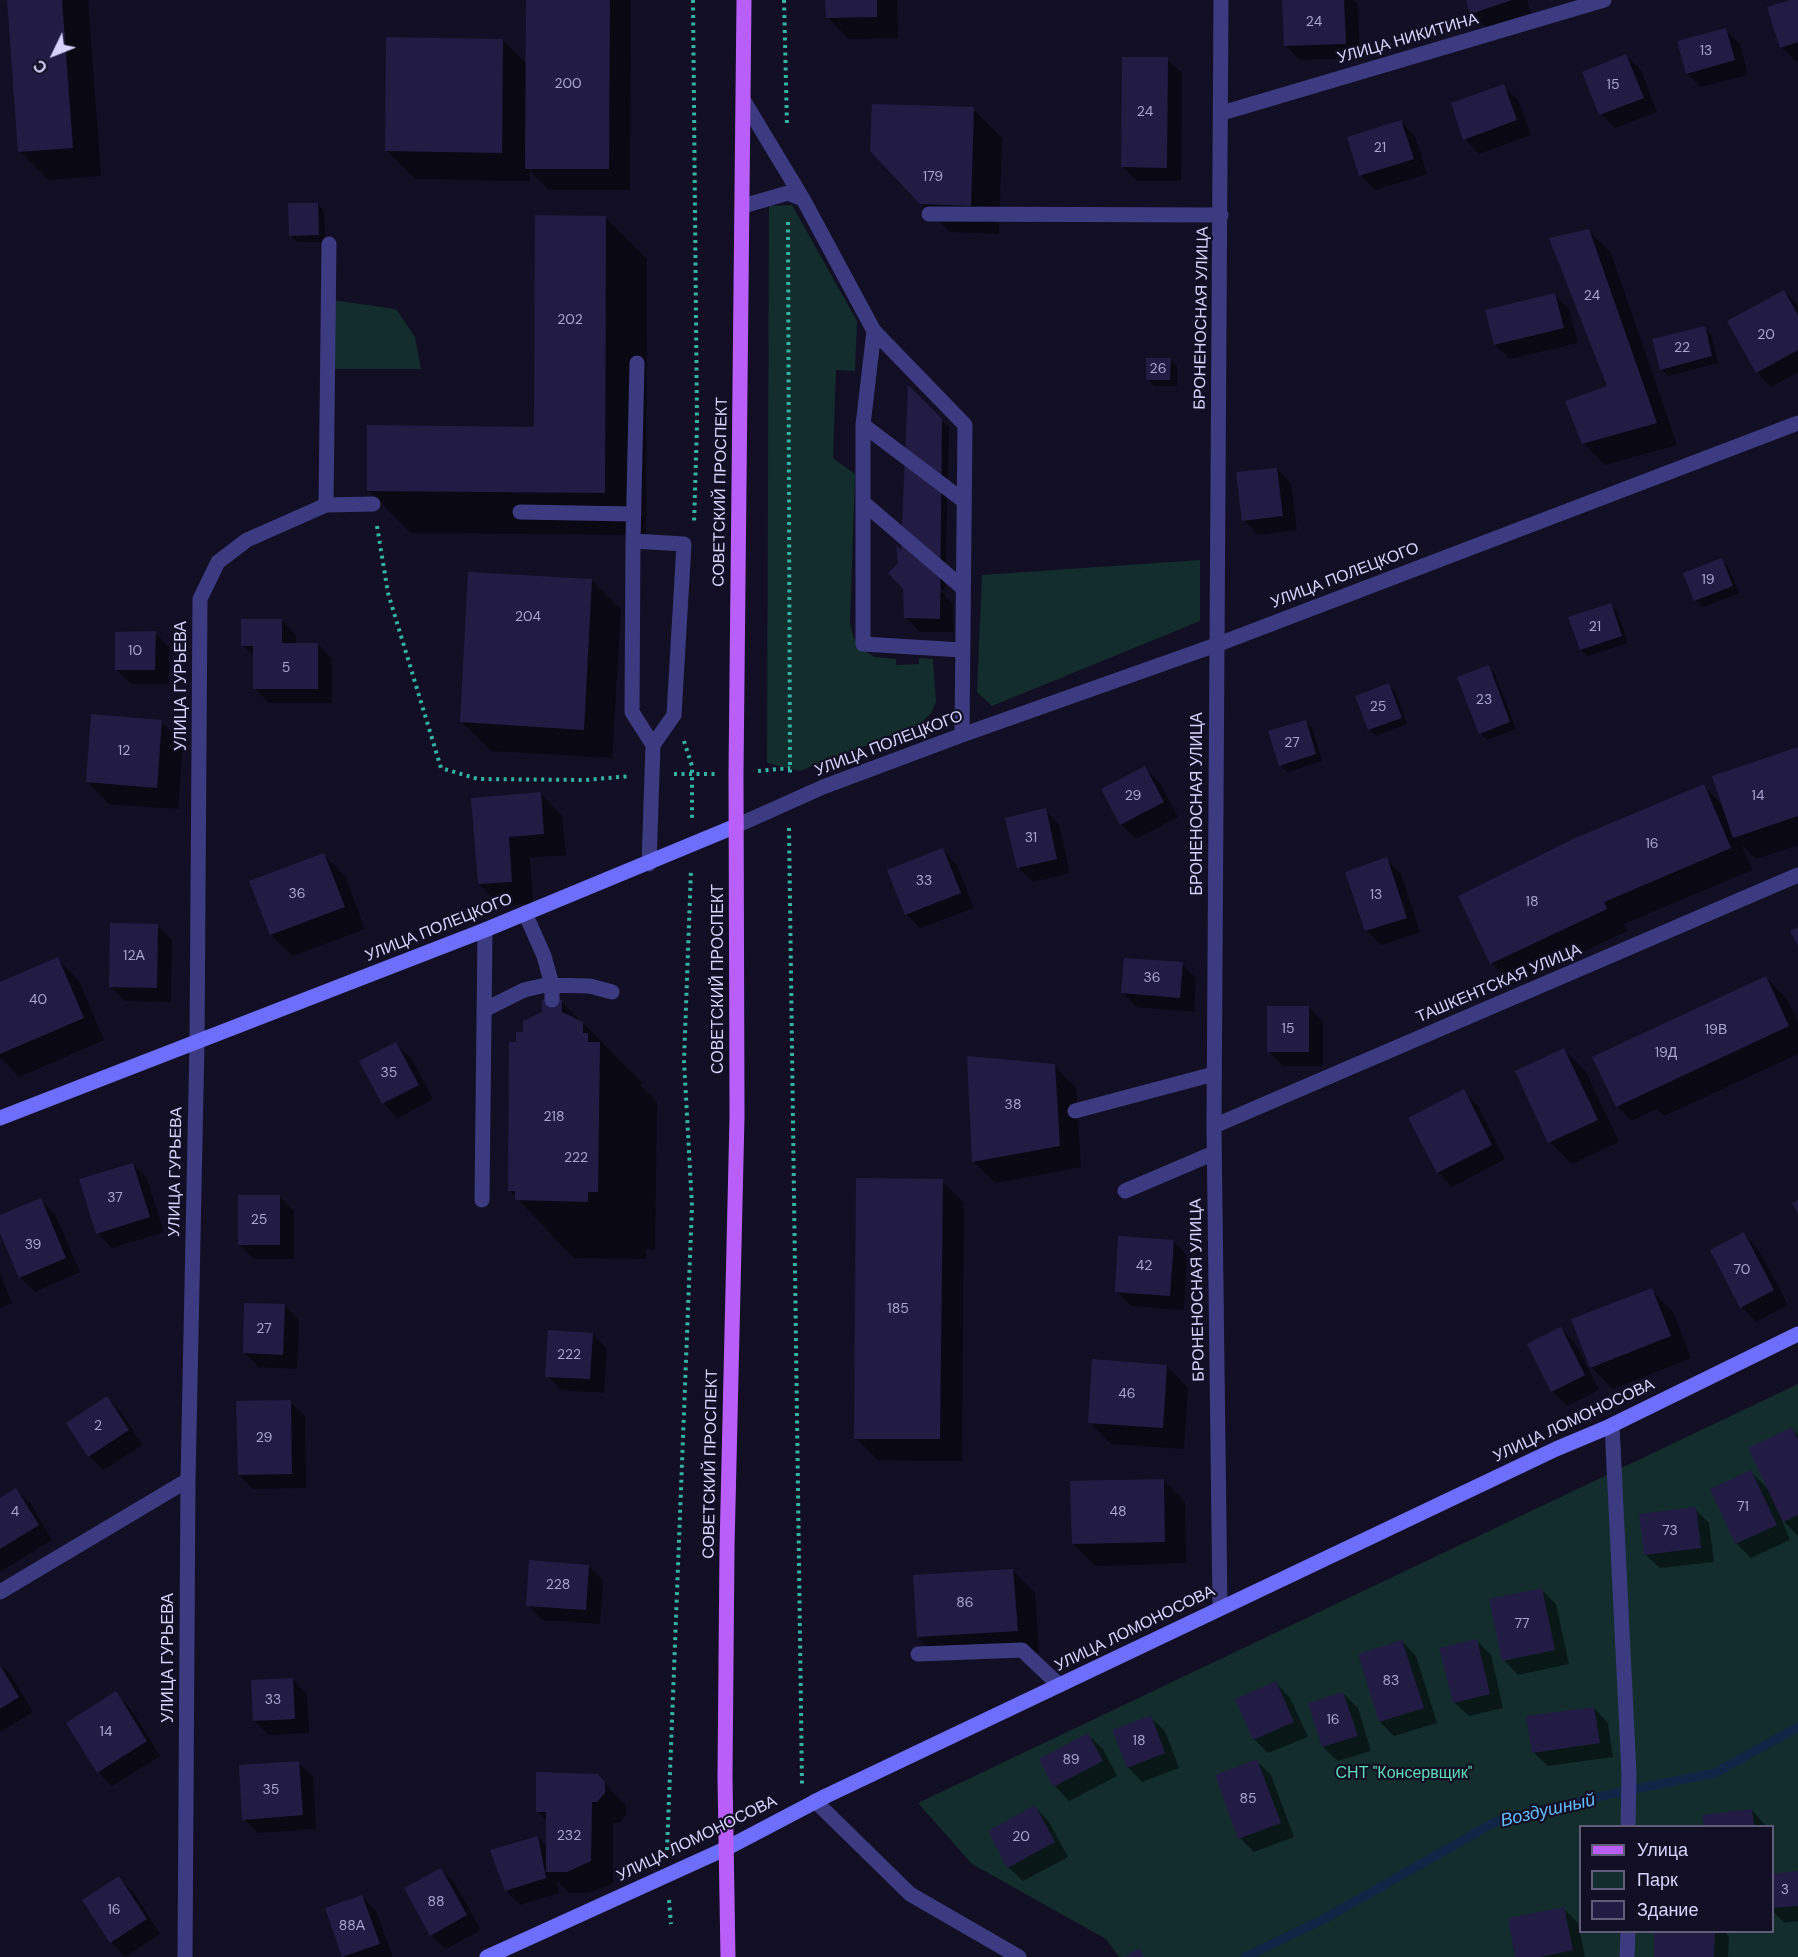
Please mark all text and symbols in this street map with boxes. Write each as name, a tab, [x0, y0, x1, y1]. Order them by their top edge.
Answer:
street label: УЛИЦА НИКИТИНА	[1335, 10, 1481, 68]
house number: 24	[1306, 14, 1322, 30]
north arrow	[24, 24, 84, 84]
house number: 13	[1700, 43, 1712, 59]
text: С	[29, 55, 52, 78]
house number: 200	[554, 76, 582, 92]
house number: 15	[1607, 77, 1619, 93]
house number: 24	[1137, 104, 1153, 120]
house number: 21	[1374, 140, 1386, 156]
house number: 179	[923, 169, 943, 185]
street label: БРОНЕНОСНАЯ УЛИЦА	[1191, 226, 1213, 410]
house number: 24	[1584, 288, 1600, 304]
house number: 202	[557, 312, 583, 328]
house number: 20	[1757, 327, 1775, 343]
house number: 22	[1674, 340, 1690, 356]
house number: 26	[1150, 361, 1166, 377]
street label: СОВЕТСКИЙ ПРОСПЕКТ	[710, 397, 732, 587]
street label: УЛИЦА ПОЛЕЦКОГО	[1268, 539, 1422, 613]
house number: 19	[1701, 572, 1715, 588]
house number: 204	[515, 609, 541, 625]
house number: 21	[1589, 619, 1601, 635]
street label: УЛИЦА ГУРЬЕВА	[172, 621, 192, 751]
house number: 10	[128, 643, 142, 659]
house number: 5	[282, 660, 290, 676]
house number: 23	[1476, 692, 1492, 708]
house number: 25	[1370, 699, 1386, 715]
street label: УЛИЦА ПОЛЕЦКОГО	[812, 707, 966, 781]
street label: БРОНЕНОСНАЯ УЛИЦА	[1188, 712, 1208, 896]
house number: 27	[1284, 735, 1300, 751]
house number: 12	[118, 743, 130, 759]
house number: 29	[1125, 788, 1141, 804]
house number: 14	[1752, 788, 1764, 804]
house number: 31	[1025, 830, 1037, 846]
house number: 16	[1645, 836, 1659, 852]
house number: 33	[916, 873, 932, 889]
street label: СОВЕТСКИЙ ПРОСПЕКТ	[709, 884, 729, 1074]
house number: 36	[288, 886, 306, 902]
house number: 13	[1370, 887, 1382, 903]
street label: УЛИЦА ПОЛЕЦКОГО	[363, 890, 515, 966]
house number: 18	[1526, 894, 1538, 910]
street label: ТАШКЕНТСКАЯ УЛИЦА	[1414, 941, 1584, 1027]
house number: 12А	[123, 948, 145, 964]
house number: 36	[1143, 970, 1161, 986]
house number: 40	[29, 992, 47, 1008]
house number: 15	[1282, 1021, 1294, 1037]
house number: 19В	[1705, 1022, 1727, 1038]
house number: 19Д	[1655, 1045, 1677, 1061]
house number: 35	[381, 1065, 397, 1081]
house number: 38	[1005, 1097, 1021, 1113]
street label: УЛИЦА ГУРЬЕВА	[165, 1107, 187, 1237]
house number: 218	[544, 1109, 564, 1125]
house number: 222	[564, 1150, 588, 1166]
house number: 37	[107, 1190, 123, 1206]
street label: БРОНЕНОСНАЯ УЛИЦА	[1187, 1198, 1209, 1382]
house number: 25	[251, 1212, 267, 1228]
house number: 39	[25, 1237, 41, 1253]
house number: 42	[1136, 1258, 1152, 1274]
house number: 70	[1734, 1262, 1750, 1278]
house number: 185	[887, 1301, 909, 1317]
house number: 27	[256, 1321, 272, 1337]
house number: 222	[557, 1347, 581, 1363]
street label: СОВЕТСКИЙ ПРОСПЕКТ	[700, 1369, 722, 1559]
street label: УЛИЦА ЛОМОНОСОВА	[1490, 1375, 1658, 1467]
house number: 46	[1118, 1386, 1136, 1402]
house number: 2	[94, 1418, 102, 1434]
house number: 29	[256, 1430, 272, 1446]
house number: 71	[1737, 1499, 1749, 1515]
house number: 4	[11, 1504, 19, 1520]
house number: 48	[1109, 1504, 1127, 1520]
house number: 73	[1662, 1523, 1678, 1539]
house number: 228	[546, 1577, 570, 1593]
street label: УЛИЦА ЛОМОНОСОВА	[1052, 1582, 1218, 1676]
street label: УЛИЦА ГУРЬЕВА	[159, 1593, 179, 1723]
house number: 86	[956, 1595, 974, 1611]
house number: 77	[1515, 1616, 1529, 1632]
house number: 83	[1383, 1673, 1399, 1689]
house number: 33	[265, 1692, 281, 1708]
house number: 16	[1326, 1712, 1340, 1728]
house number: 14	[100, 1724, 112, 1740]
house number: 18	[1133, 1733, 1145, 1749]
house number: 89	[1063, 1752, 1079, 1768]
park label: СНТ "Консервщик"	[1336, 1764, 1472, 1784]
house number: 35	[263, 1782, 279, 1798]
water label: Воздушный	[1498, 1790, 1598, 1832]
house number: 85	[1239, 1791, 1257, 1807]
street label: УЛИЦА ЛОМОНОСОВА	[614, 1792, 780, 1886]
legend	[1579, 1825, 1774, 1933]
house number: 232	[557, 1828, 581, 1844]
house number: 20	[1012, 1829, 1030, 1845]
text: Улица	[1637, 1838, 1688, 1862]
text: Парк	[1637, 1868, 1678, 1892]
house number: 3	[1781, 1882, 1789, 1898]
house number: 88	[427, 1894, 445, 1910]
text: Здание	[1637, 1898, 1698, 1922]
house number: 16	[107, 1902, 121, 1918]
house number: 88А	[339, 1918, 365, 1934]

